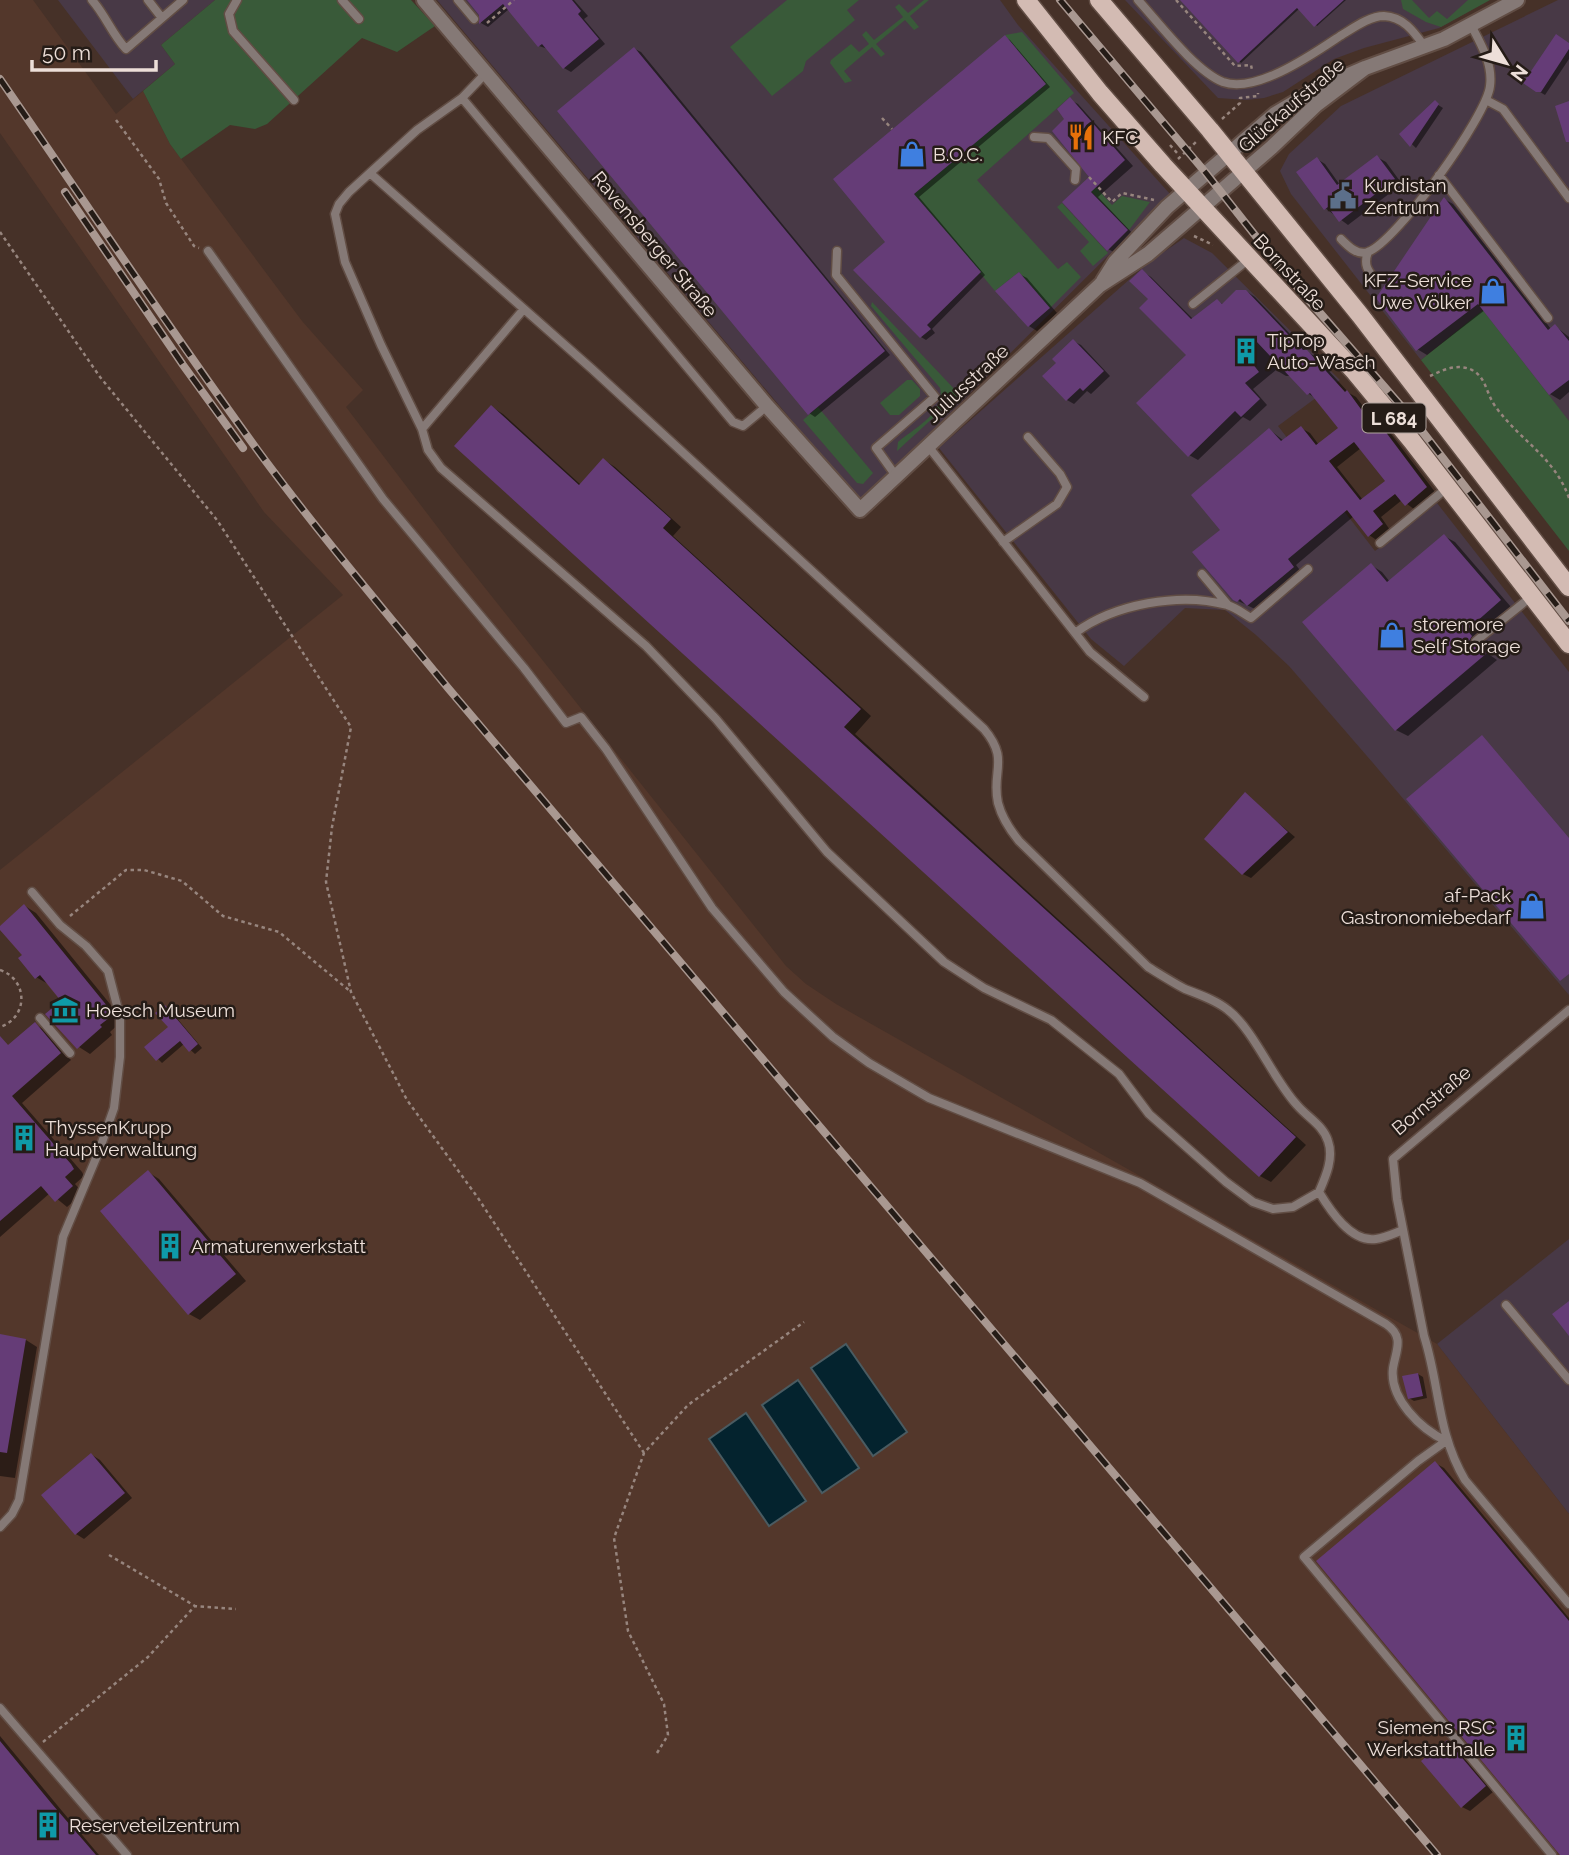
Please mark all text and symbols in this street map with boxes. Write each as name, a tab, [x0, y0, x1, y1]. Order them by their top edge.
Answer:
scale bar	[32, 28, 156, 72]
north arrow	[1471, 28, 1541, 98]
text: 50 m	[42, 40, 91, 65]
street label: Glückaufstraße	[1234, 53, 1348, 157]
text: N	[1506, 61, 1533, 86]
restaurant icon: KFC	[1066, 122, 1096, 152]
place label: KFC	[1102, 126, 1138, 148]
shop icon: B.O.C.	[897, 139, 927, 169]
place label: B.O.C.	[933, 143, 983, 165]
street label: Ravensberger Straße	[588, 167, 722, 321]
place label: Kurdistan Zentrum	[1364, 174, 1447, 218]
public building icon: Kurdistan Zentrum	[1328, 181, 1358, 211]
street label: Bornstraße	[1249, 229, 1331, 315]
place label: KFZ-Service Uwe Völker	[1364, 269, 1472, 313]
shop icon: KFZ-Service Uwe Völker	[1478, 276, 1508, 306]
place label: TipTop Auto-Wasch	[1267, 329, 1376, 373]
building icon: TipTop Auto-Wasch	[1231, 336, 1261, 366]
street label: Juliusstraße	[921, 339, 1013, 427]
road number: L 684	[1362, 404, 1426, 432]
place label: storemore Self Storage	[1413, 613, 1520, 657]
shop icon: storemore Self Storage	[1377, 620, 1407, 650]
place label: af-Pack Gastronomiebedarf	[1341, 884, 1512, 928]
shop icon: af-Pack Gastronomiebedarf	[1517, 891, 1547, 921]
museum icon: Hoesch Museum	[50, 995, 80, 1025]
place label: Hoesch Museum	[86, 999, 235, 1021]
street label: Bornstraße	[1387, 1061, 1475, 1139]
place label: ThyssenKrupp Hauptverwaltung	[45, 1116, 197, 1160]
building icon: ThyssenKrupp Hauptverwaltung	[9, 1123, 39, 1153]
building icon: Armaturenwerkstatt	[155, 1231, 185, 1261]
place label: Armaturenwerkstatt	[191, 1235, 366, 1257]
place label: Siemens RSC Werkstatthalle	[1367, 1716, 1495, 1760]
building icon: Siemens RSC Werkstatthalle	[1501, 1723, 1531, 1753]
building icon: Reserveteilzentrum	[33, 1810, 63, 1840]
place label: Reserveteilzentrum	[69, 1814, 240, 1836]

